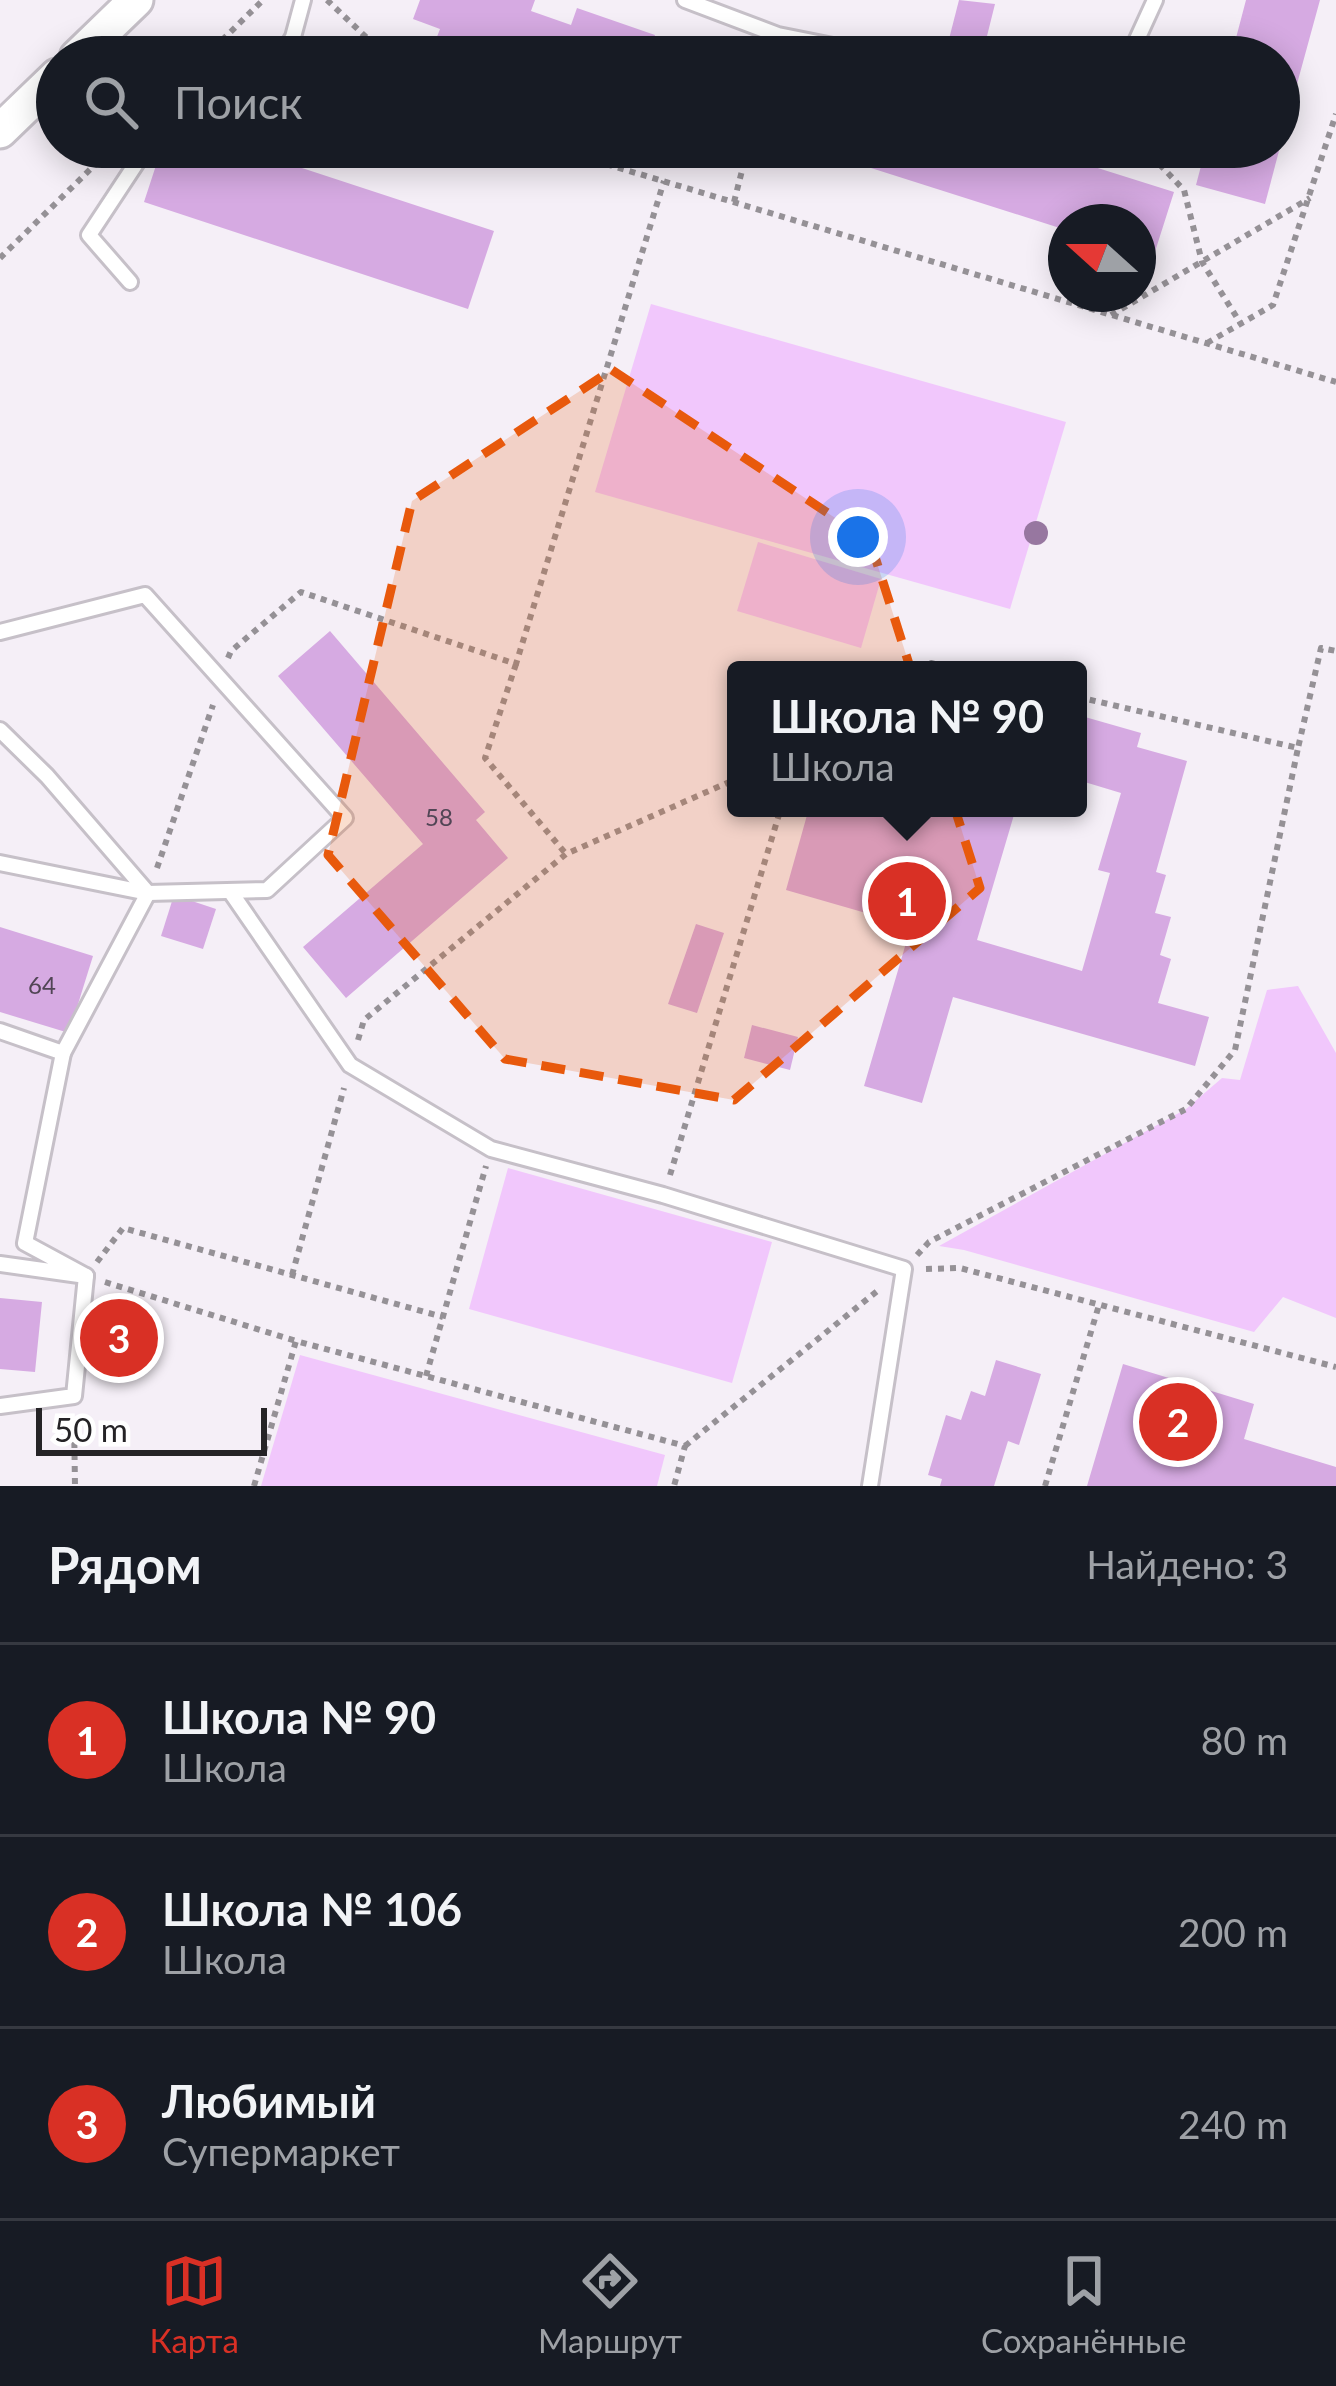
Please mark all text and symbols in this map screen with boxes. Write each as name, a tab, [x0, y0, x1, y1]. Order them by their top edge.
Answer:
search box	[36, 36, 1300, 168]
icon: search	[78, 69, 144, 135]
text: Поиск	[174, 75, 303, 129]
north arrow	[1048, 204, 1156, 312]
your location	[828, 507, 888, 567]
popup	[727, 661, 1087, 817]
text: Школа № 90	[770, 689, 1044, 743]
text: Школа	[770, 743, 895, 789]
house number: 58	[425, 802, 453, 831]
pin: 1	[868, 856, 946, 946]
house number: 64	[28, 970, 56, 999]
pin: 3	[80, 1293, 158, 1383]
pin: 2	[1139, 1377, 1217, 1467]
scale bar	[36, 1402, 267, 1455]
text: 50 m	[54, 1409, 128, 1449]
text: Рядом	[48, 1534, 202, 1595]
text: Найдено: 3	[1086, 1541, 1288, 1587]
text: Школа № 90	[162, 1690, 436, 1744]
text: 1	[76, 1717, 98, 1763]
text: 80 m	[1201, 1717, 1288, 1763]
text: Школа	[162, 1744, 287, 1790]
text: Школа № 106	[162, 1882, 462, 1936]
text: 2	[76, 1909, 98, 1955]
text: 200 m	[1178, 1909, 1288, 1955]
text: Школа	[162, 1936, 287, 1982]
text: Любимый	[162, 2074, 376, 2128]
text: 3	[76, 2101, 98, 2147]
text: 240 m	[1178, 2101, 1288, 2147]
text: Супермаркет	[162, 2128, 400, 2174]
tab: Карта	[150, 2248, 239, 2360]
tab: Маршрут	[538, 2248, 682, 2360]
tab: Сохранённые	[981, 2248, 1186, 2360]

